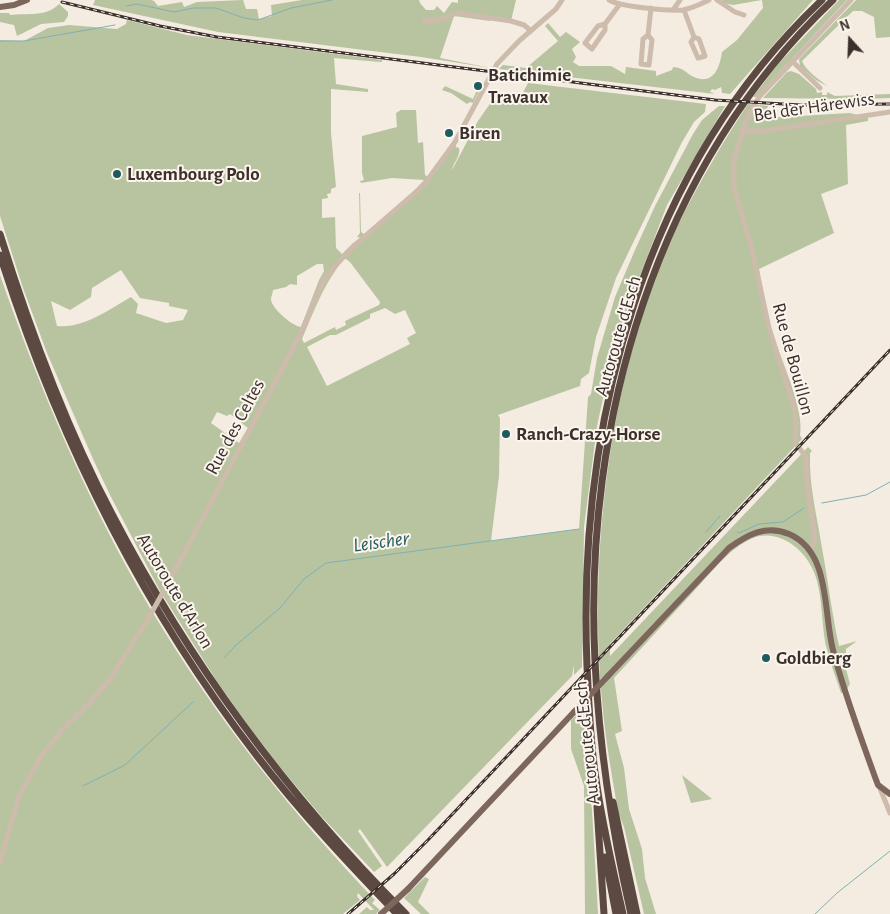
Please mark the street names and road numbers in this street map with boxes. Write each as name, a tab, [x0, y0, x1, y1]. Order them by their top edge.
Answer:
street label: Bei der Härewiss	[752, 87, 876, 127]
street label: Autoroute d'Esch	[590, 273, 646, 399]
street label: Rue de Bouillon	[767, 300, 819, 418]
street label: Rue des Celtes	[200, 375, 270, 479]
street label: Autoroute d'Arlon	[132, 529, 218, 653]
street label: Autoroute d'Esch	[569, 680, 605, 806]

